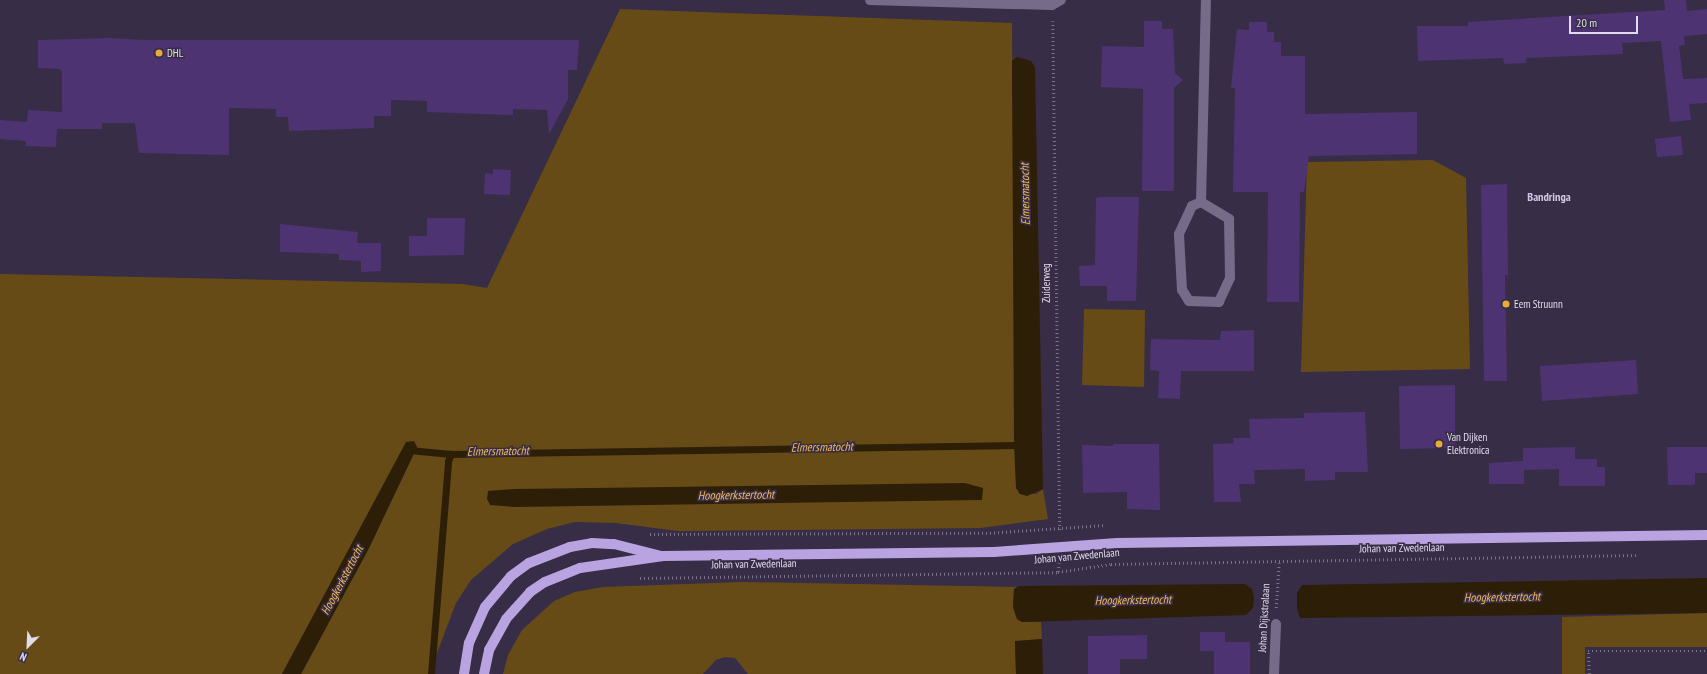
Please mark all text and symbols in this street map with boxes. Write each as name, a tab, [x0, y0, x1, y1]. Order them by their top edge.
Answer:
scale bar	[1571, 8, 1640, 34]
text: 20 m	[1576, 15, 1597, 30]
place label: DHL	[167, 46, 183, 60]
marker: DHL	[154, 48, 164, 58]
water label: Elmersmatocht	[1017, 163, 1033, 225]
district label: Bandringa	[1527, 190, 1571, 204]
street label: Zuiderweg	[1039, 263, 1053, 303]
place label: Eem Struunn	[1514, 297, 1563, 311]
marker: Eem Struunn	[1501, 299, 1511, 309]
place label: Van Dijken Elektronica	[1447, 431, 1489, 457]
water label: Elmersmatocht	[791, 439, 853, 455]
marker: Van Dijken Elektronica	[1434, 439, 1444, 449]
water label: Elmersmatocht	[467, 443, 529, 459]
water label: Hoogkerkstertocht	[698, 487, 774, 503]
street label: Johan van Zwedenlaan	[1359, 541, 1445, 555]
water label: Hoogkerkstertocht	[318, 543, 366, 617]
street label: Johan van Zwedenlaan	[1034, 546, 1120, 566]
street label: Johan van Zwedenlaan	[711, 557, 797, 571]
street label: Johan Dijkstralaan	[1256, 583, 1272, 653]
water label: Hoogkerkstertocht	[1464, 589, 1540, 605]
water label: Hoogkerkstertocht	[1095, 592, 1171, 608]
north arrow	[8, 626, 48, 666]
text: N	[18, 649, 29, 665]

